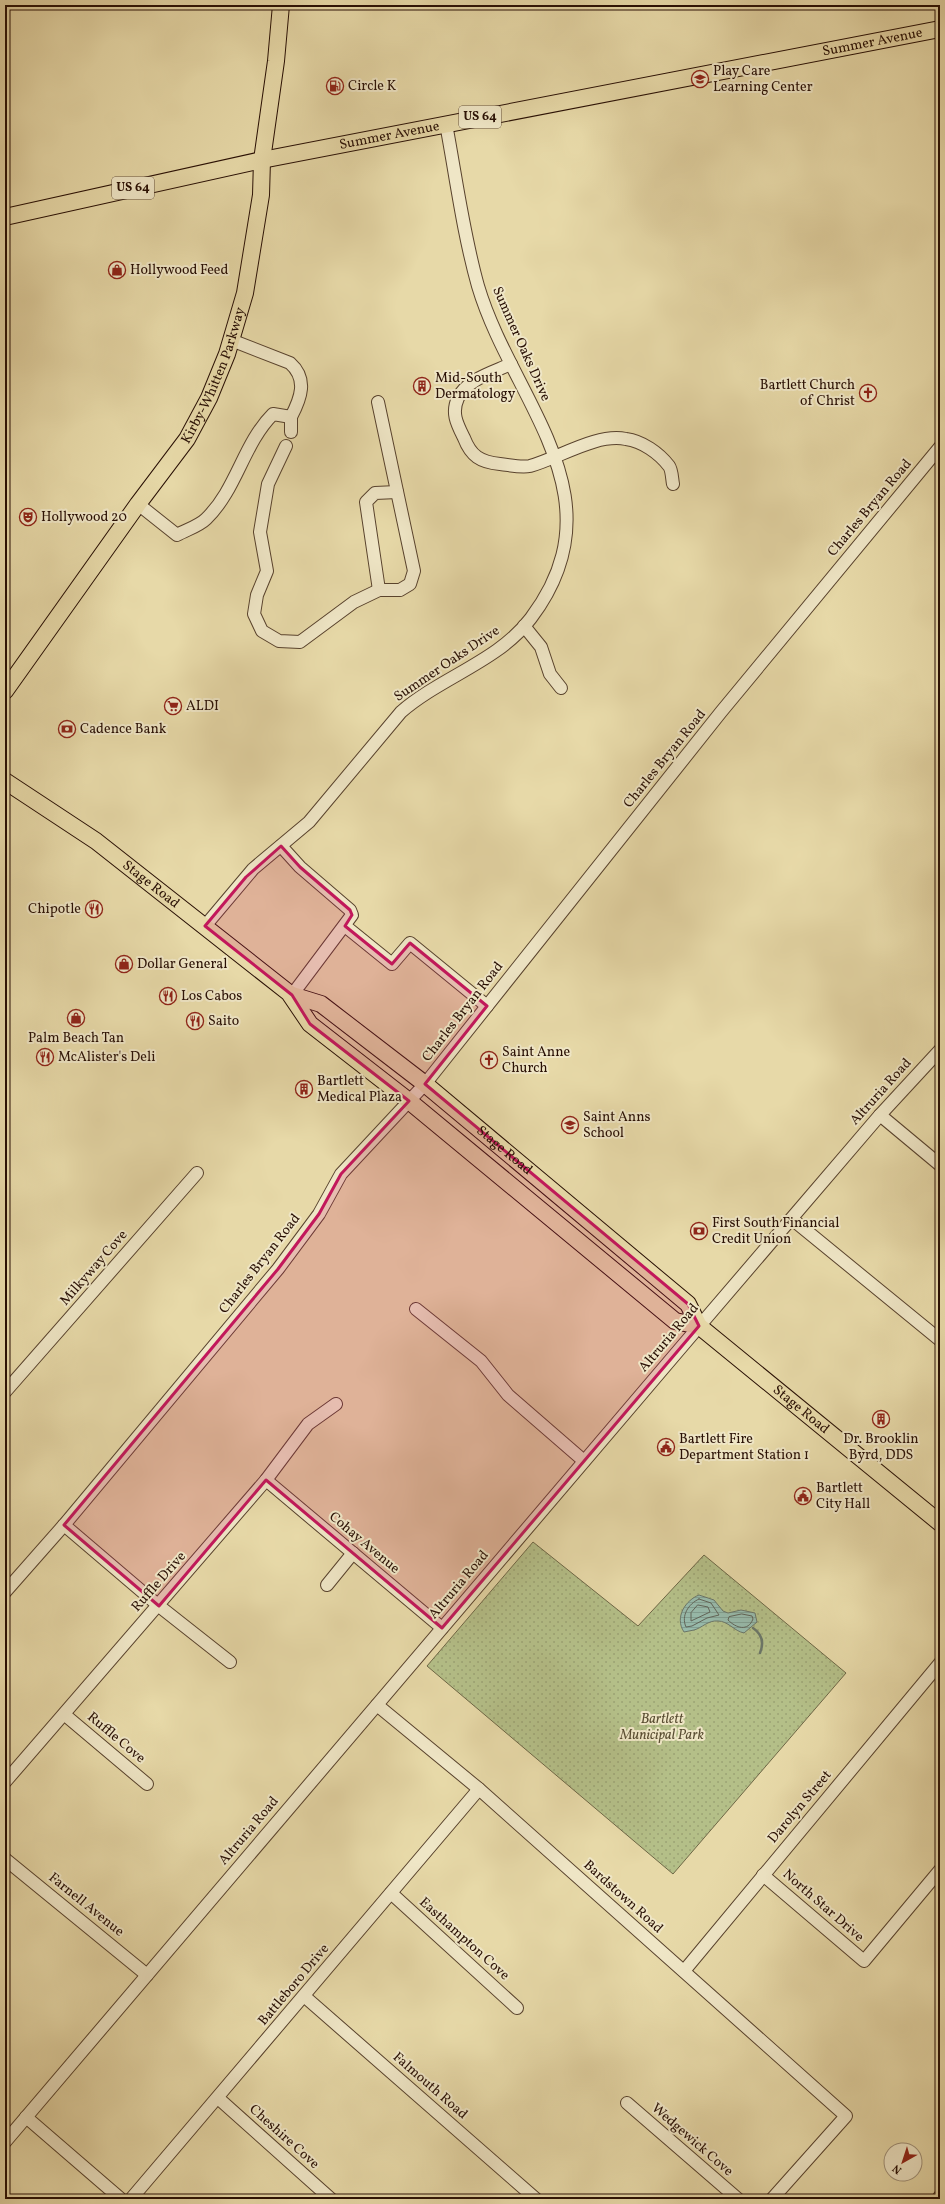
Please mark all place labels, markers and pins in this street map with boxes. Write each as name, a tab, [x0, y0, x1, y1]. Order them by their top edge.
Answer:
place label: Play Care Learning Center	[713, 62, 813, 97]
school or university icon: Play Care Learning Center	[690, 69, 710, 89]
fuel station icon: Circle K	[325, 76, 345, 96]
place label: Circle K	[348, 77, 397, 96]
shop icon: Hollywood Feed	[107, 260, 127, 280]
place label: Hollywood Feed	[130, 261, 229, 280]
place label: Mid-South Dermatology	[435, 369, 516, 404]
building icon: Mid-South Dermatology	[412, 376, 432, 396]
place label: Bartlett Church of Christ	[760, 376, 855, 411]
church icon: Bartlett Church of Christ	[858, 383, 878, 403]
theatre icon: Hollywood 20	[18, 507, 38, 527]
place label: Hollywood 20	[41, 508, 127, 527]
supermarket icon: ALDI	[163, 696, 183, 716]
place label: ALDI	[186, 697, 219, 716]
bank icon: Cadence Bank	[57, 719, 77, 739]
place label: Cadence Bank	[80, 720, 167, 739]
restaurant icon: Chipotle	[84, 899, 104, 919]
place label: Chipotle	[28, 900, 81, 919]
shop icon: Dollar General	[114, 954, 134, 974]
place label: Dollar General	[137, 955, 227, 974]
restaurant icon: Los Cabos	[158, 986, 178, 1006]
place label: Los Cabos	[181, 987, 242, 1006]
shop icon: Palm Beach Tan	[66, 1008, 86, 1028]
restaurant icon: Saito	[185, 1011, 205, 1031]
place label: Saito	[208, 1012, 239, 1031]
place label: Palm Beach Tan	[28, 1029, 124, 1048]
place label: Saint Anne Church	[502, 1043, 571, 1078]
restaurant icon: McAlister's Deli	[35, 1047, 55, 1067]
place label: McAlister's Deli	[58, 1048, 155, 1067]
church icon: Saint Anne Church	[479, 1050, 499, 1070]
place label: Bartlett Medical Plaza	[317, 1072, 402, 1107]
building icon: Bartlett Medical Plaza	[294, 1079, 314, 1099]
place label: Saint Anns School	[583, 1108, 651, 1143]
school or university icon: Saint Anns School	[560, 1115, 580, 1135]
place label: First South Financial Credit Union	[712, 1214, 839, 1249]
bank icon: First South Financial Credit Union	[689, 1221, 709, 1241]
building icon: Dr. Brooklin Byrd, DDS	[871, 1409, 891, 1429]
place label: Bartlett Fire Department Station 1	[679, 1430, 809, 1465]
place label: Dr. Brooklin Byrd, DDS	[843, 1430, 919, 1465]
public building icon: Bartlett Fire Department Station 1	[656, 1437, 676, 1457]
place label: Bartlett City Hall	[816, 1479, 870, 1514]
public building icon: Bartlett City Hall	[793, 1486, 813, 1506]

